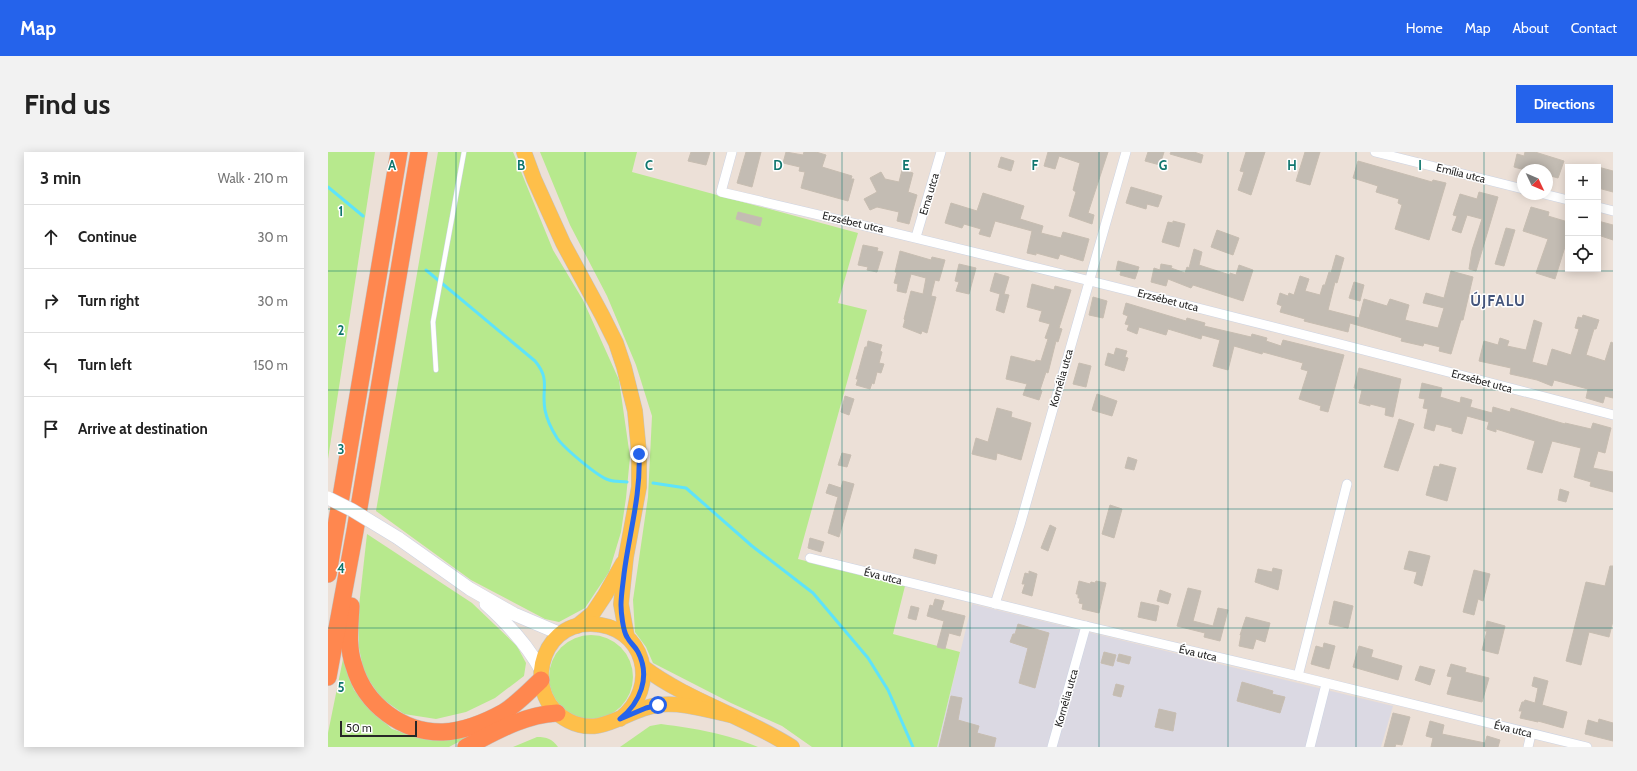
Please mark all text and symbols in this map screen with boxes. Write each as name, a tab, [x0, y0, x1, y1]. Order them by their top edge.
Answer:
text: Map	[20, 17, 56, 40]
text: Home	[1406, 19, 1443, 37]
text: Map	[1465, 19, 1490, 37]
text: About	[1512, 19, 1549, 37]
text: Contact	[1571, 19, 1617, 37]
button: Directions	[1516, 85, 1613, 123]
text: Find us	[24, 87, 110, 121]
text: A	[388, 157, 397, 173]
text: B	[517, 157, 525, 173]
text: C	[645, 157, 653, 173]
text: D	[773, 157, 783, 173]
text: E	[902, 157, 910, 173]
text: F	[1032, 157, 1039, 173]
text: G	[1159, 157, 1168, 173]
text: H	[1287, 157, 1297, 173]
text: I	[1418, 157, 1422, 173]
street label: Emília utca	[1435, 160, 1488, 186]
north arrow	[1517, 164, 1553, 200]
map controls	[1565, 164, 1601, 272]
button: +	[1565, 164, 1601, 200]
text: 3 min	[40, 168, 81, 188]
text: Walk · 210 m	[218, 170, 288, 186]
street label: Erna utca	[916, 171, 942, 217]
button: −	[1565, 200, 1601, 236]
text: 1	[339, 203, 343, 219]
street label: Erzsébet utca	[821, 208, 886, 236]
icon: ahead	[40, 226, 62, 248]
text: Continue	[78, 228, 137, 246]
text: 30 m	[258, 229, 288, 245]
button: locate	[1565, 236, 1601, 272]
street label: Erzsébet utca	[1136, 286, 1201, 315]
icon: right	[40, 290, 62, 312]
district label: ÚJFALU	[1470, 291, 1526, 310]
text: Turn right	[78, 292, 139, 310]
text: 30 m	[258, 293, 288, 309]
text: 2	[338, 322, 345, 338]
street label: Kornélia utca	[1046, 347, 1076, 409]
icon: left	[40, 354, 62, 376]
text: Turn left	[78, 356, 132, 374]
text: 150 m	[253, 357, 288, 373]
street label: Erzsébet utca	[1450, 366, 1515, 396]
icon: arrive	[40, 418, 62, 440]
text: Arrive at destination	[78, 420, 208, 438]
text: 3	[337, 441, 345, 457]
route end	[630, 445, 648, 463]
text: 4	[337, 560, 345, 576]
street label: Éva utca	[863, 565, 904, 588]
street label: Éva utca	[1178, 642, 1219, 664]
street label: Kornélia utca	[1051, 667, 1081, 729]
text: 5	[338, 679, 345, 695]
route start	[649, 696, 667, 714]
street label: Éva utca	[1493, 718, 1534, 741]
scale bar	[340, 719, 417, 738]
text: 50 m	[346, 721, 372, 735]

